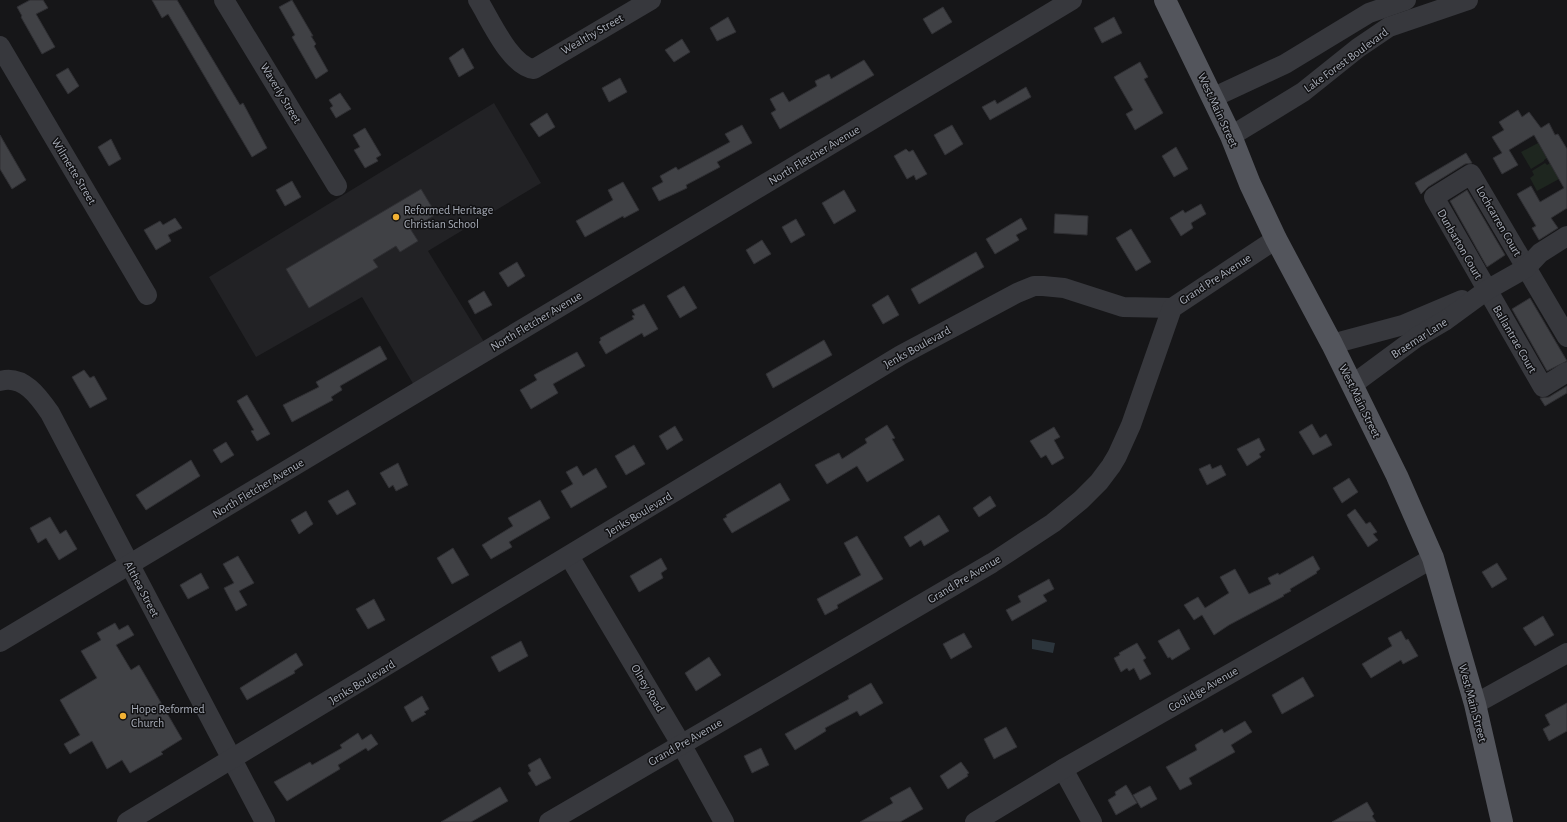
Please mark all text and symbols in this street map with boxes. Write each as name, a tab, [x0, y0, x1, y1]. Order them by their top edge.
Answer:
street label: Wealthy Street	[559, 11, 626, 57]
street label: Lake Forest Boulevard	[1302, 26, 1390, 94]
street label: Waverly Street	[257, 61, 304, 126]
street label: West Main Street	[1196, 71, 1240, 149]
street label: North Fletcher Avenue	[766, 123, 862, 187]
street label: Wilmette Street	[50, 136, 99, 206]
street label: Lochcarren Court	[1474, 184, 1524, 258]
place label: Reformed Heritage Christian School	[404, 204, 493, 230]
street label: Dunbarton Court	[1435, 207, 1485, 281]
marker: Reformed Heritage Christian School	[391, 212, 401, 222]
street label: Grand Pre Avenue	[1177, 251, 1253, 307]
street label: North Fletcher Avenue	[488, 289, 584, 353]
street label: Ballantrae Court	[1491, 303, 1539, 375]
street label: Braemar Lane	[1389, 315, 1449, 361]
street label: Jenks Boulevard	[882, 324, 952, 370]
street label: West Main Street	[1337, 362, 1383, 440]
street label: North Fletcher Avenue	[210, 456, 306, 520]
street label: Jenks Boulevard	[604, 490, 674, 538]
street label: Grand Pre Avenue	[925, 552, 1003, 606]
street label: Althea Street	[122, 559, 162, 619]
street label: Jenks Boulevard	[327, 658, 397, 706]
street label: Olney Road	[628, 662, 667, 714]
street label: West Main Street	[1457, 663, 1489, 743]
street label: Coolidge Avenue	[1166, 664, 1240, 714]
place label: Hope Reformed Church	[131, 703, 205, 729]
marker: Hope Reformed Church	[118, 711, 128, 721]
street label: Grand Pre Avenue	[646, 716, 724, 768]

